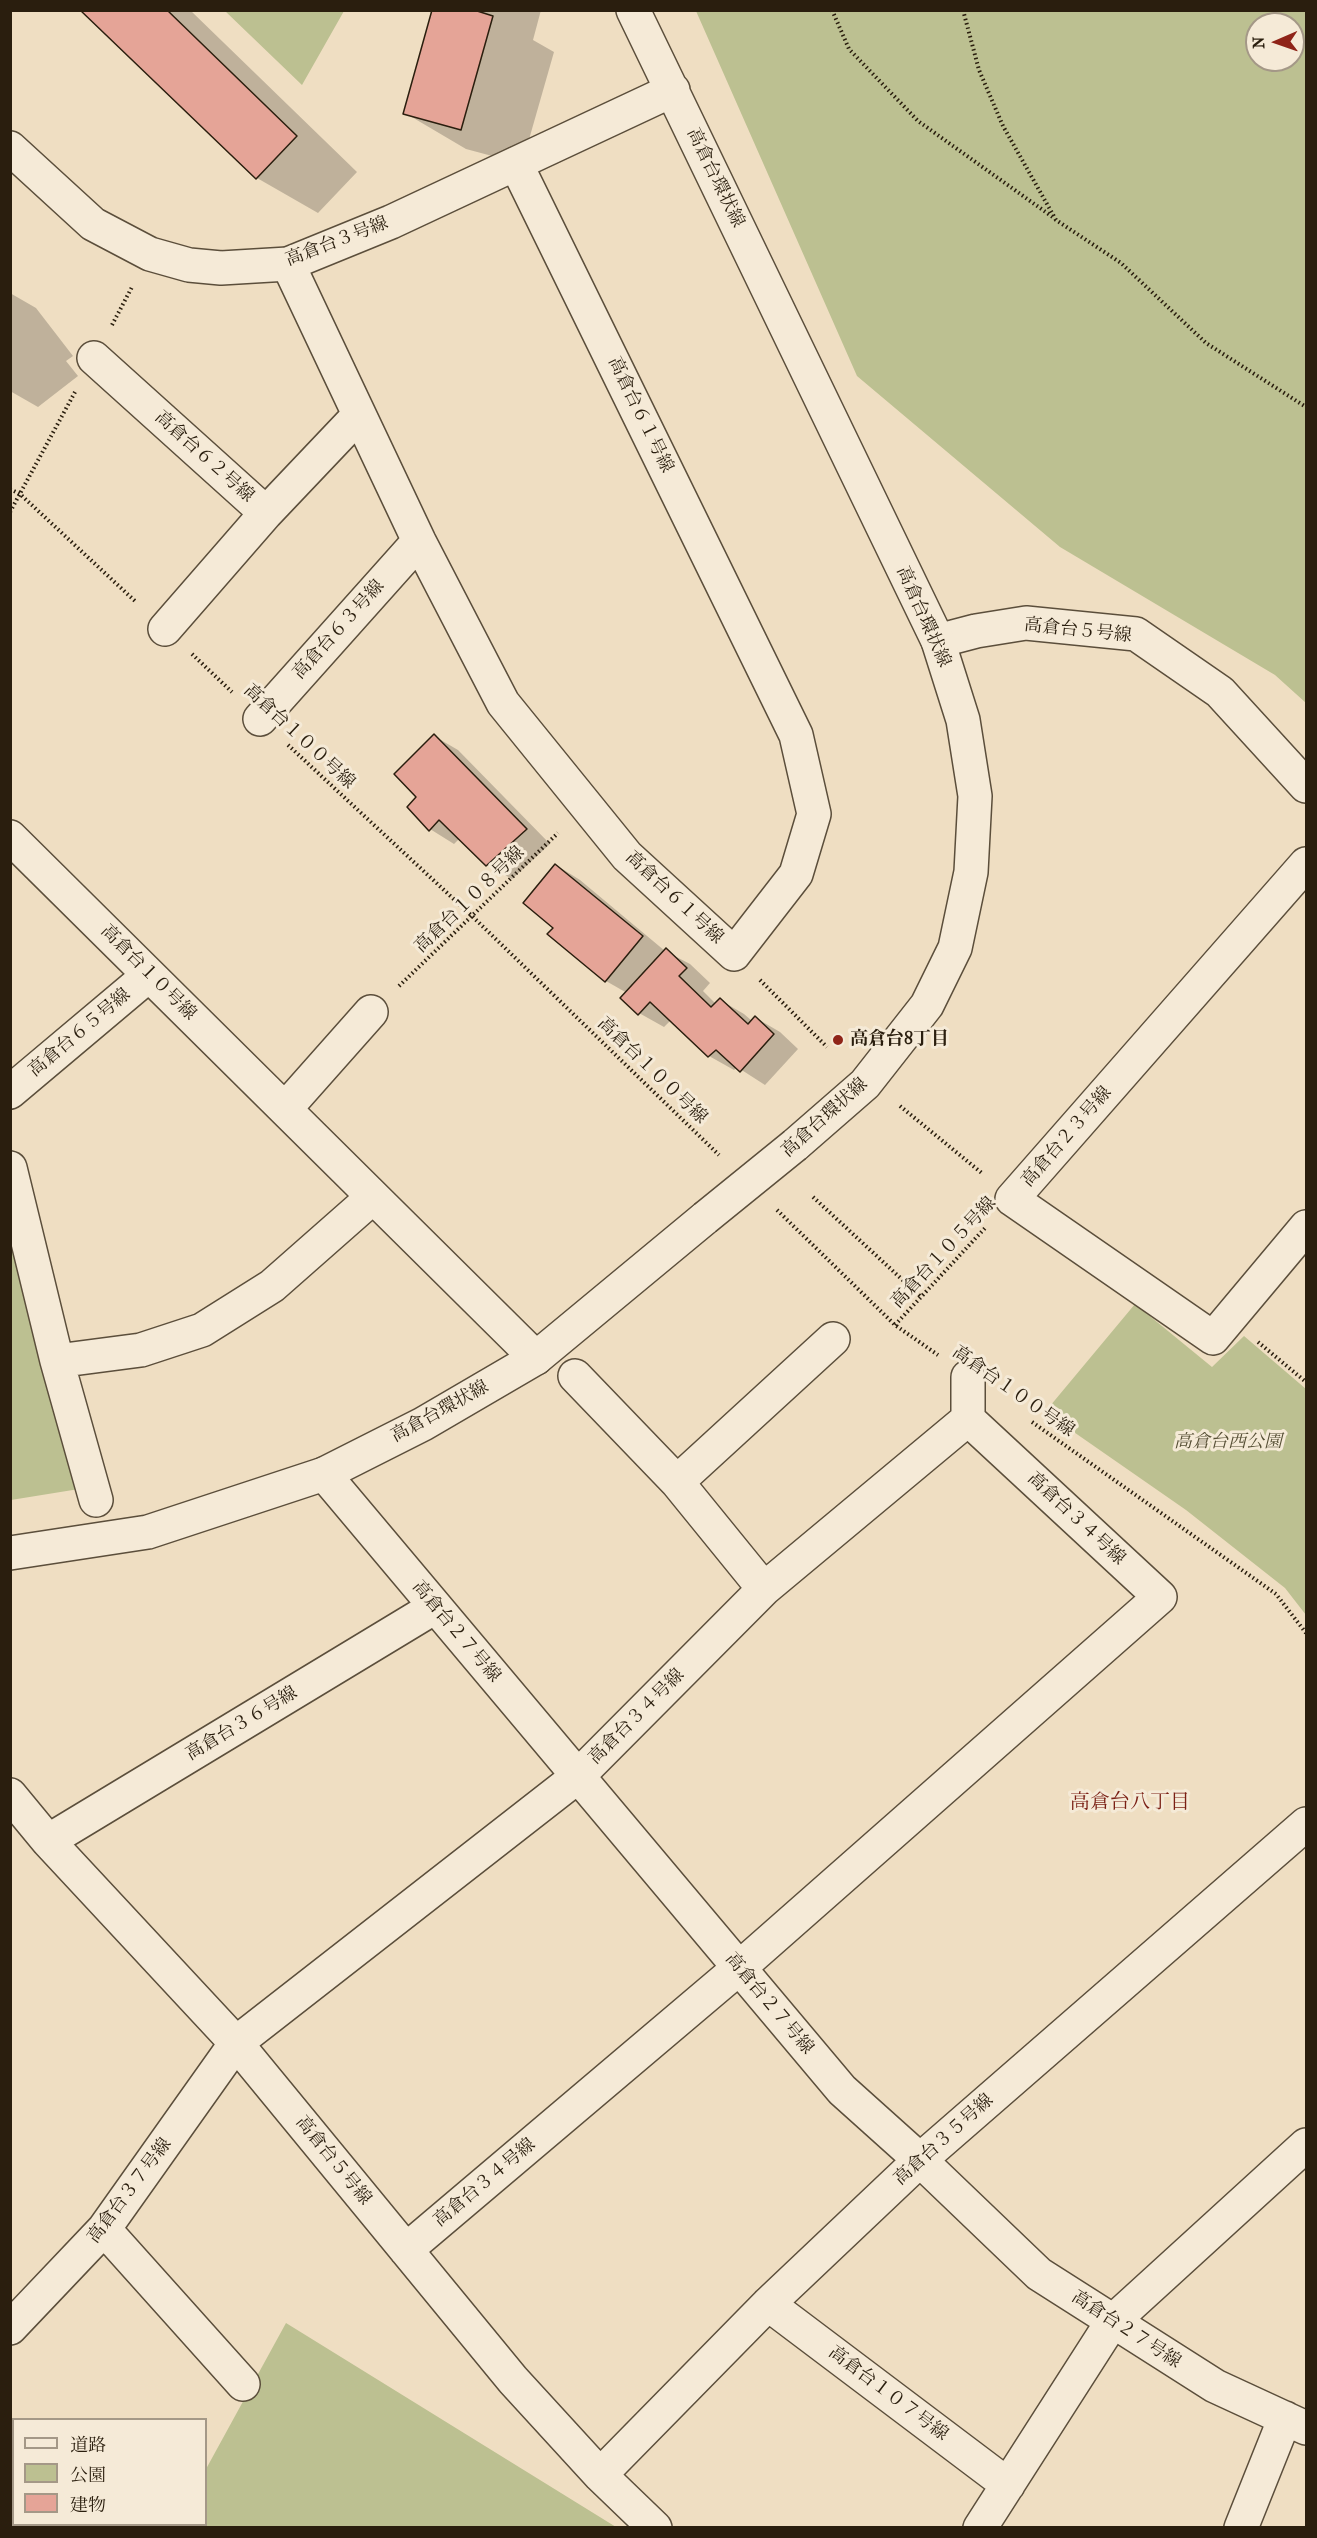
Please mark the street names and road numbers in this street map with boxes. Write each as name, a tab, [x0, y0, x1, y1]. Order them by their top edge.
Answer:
street label: 高倉台環状線	[682, 125, 748, 231]
street label: 高倉台３号線	[283, 213, 391, 271]
street label: 高倉台６１号線	[603, 354, 677, 476]
street label: 高倉台６２号線	[150, 407, 258, 507]
street label: 高倉台環状線	[891, 563, 955, 671]
street label: 高倉台６３号線	[289, 576, 389, 684]
street label: 高倉台５号線	[1023, 615, 1133, 647]
street label: 高倉台１００号線	[239, 680, 359, 794]
street label: 高倉台１０８号線	[411, 842, 529, 958]
street label: 高倉台６１号線	[621, 847, 727, 949]
street label: 高倉台１０号線	[96, 921, 200, 1025]
street label: 高倉台６５号線	[25, 984, 135, 1082]
street label: 高倉台１００号線	[593, 1013, 711, 1129]
street label: 高倉台環状線	[778, 1074, 872, 1162]
street label: 高倉台２３号線	[1018, 1082, 1116, 1192]
street label: 高倉台１０５号線	[887, 1193, 1001, 1313]
street label: 高倉台１００号線	[948, 1342, 1078, 1442]
street label: 高倉台環状線	[388, 1376, 492, 1448]
street label: 高倉台３４号線	[1023, 1468, 1129, 1570]
street label: 高倉台２７号線	[407, 1577, 505, 1687]
street label: 高倉台３４号線	[585, 1665, 689, 1769]
street label: 高倉台３６号線	[182, 1682, 302, 1766]
street label: 高倉台２７号線	[720, 1949, 818, 2059]
street label: 高倉台３５号線	[890, 2090, 998, 2190]
street label: 高倉台５号線	[291, 2112, 375, 2210]
street label: 高倉台３７号線	[83, 2134, 177, 2248]
street label: 高倉台３４号線	[430, 2134, 540, 2232]
street label: 高倉台２７号線	[1067, 2287, 1185, 2373]
street label: 高倉台１０７号線	[824, 2342, 952, 2446]

